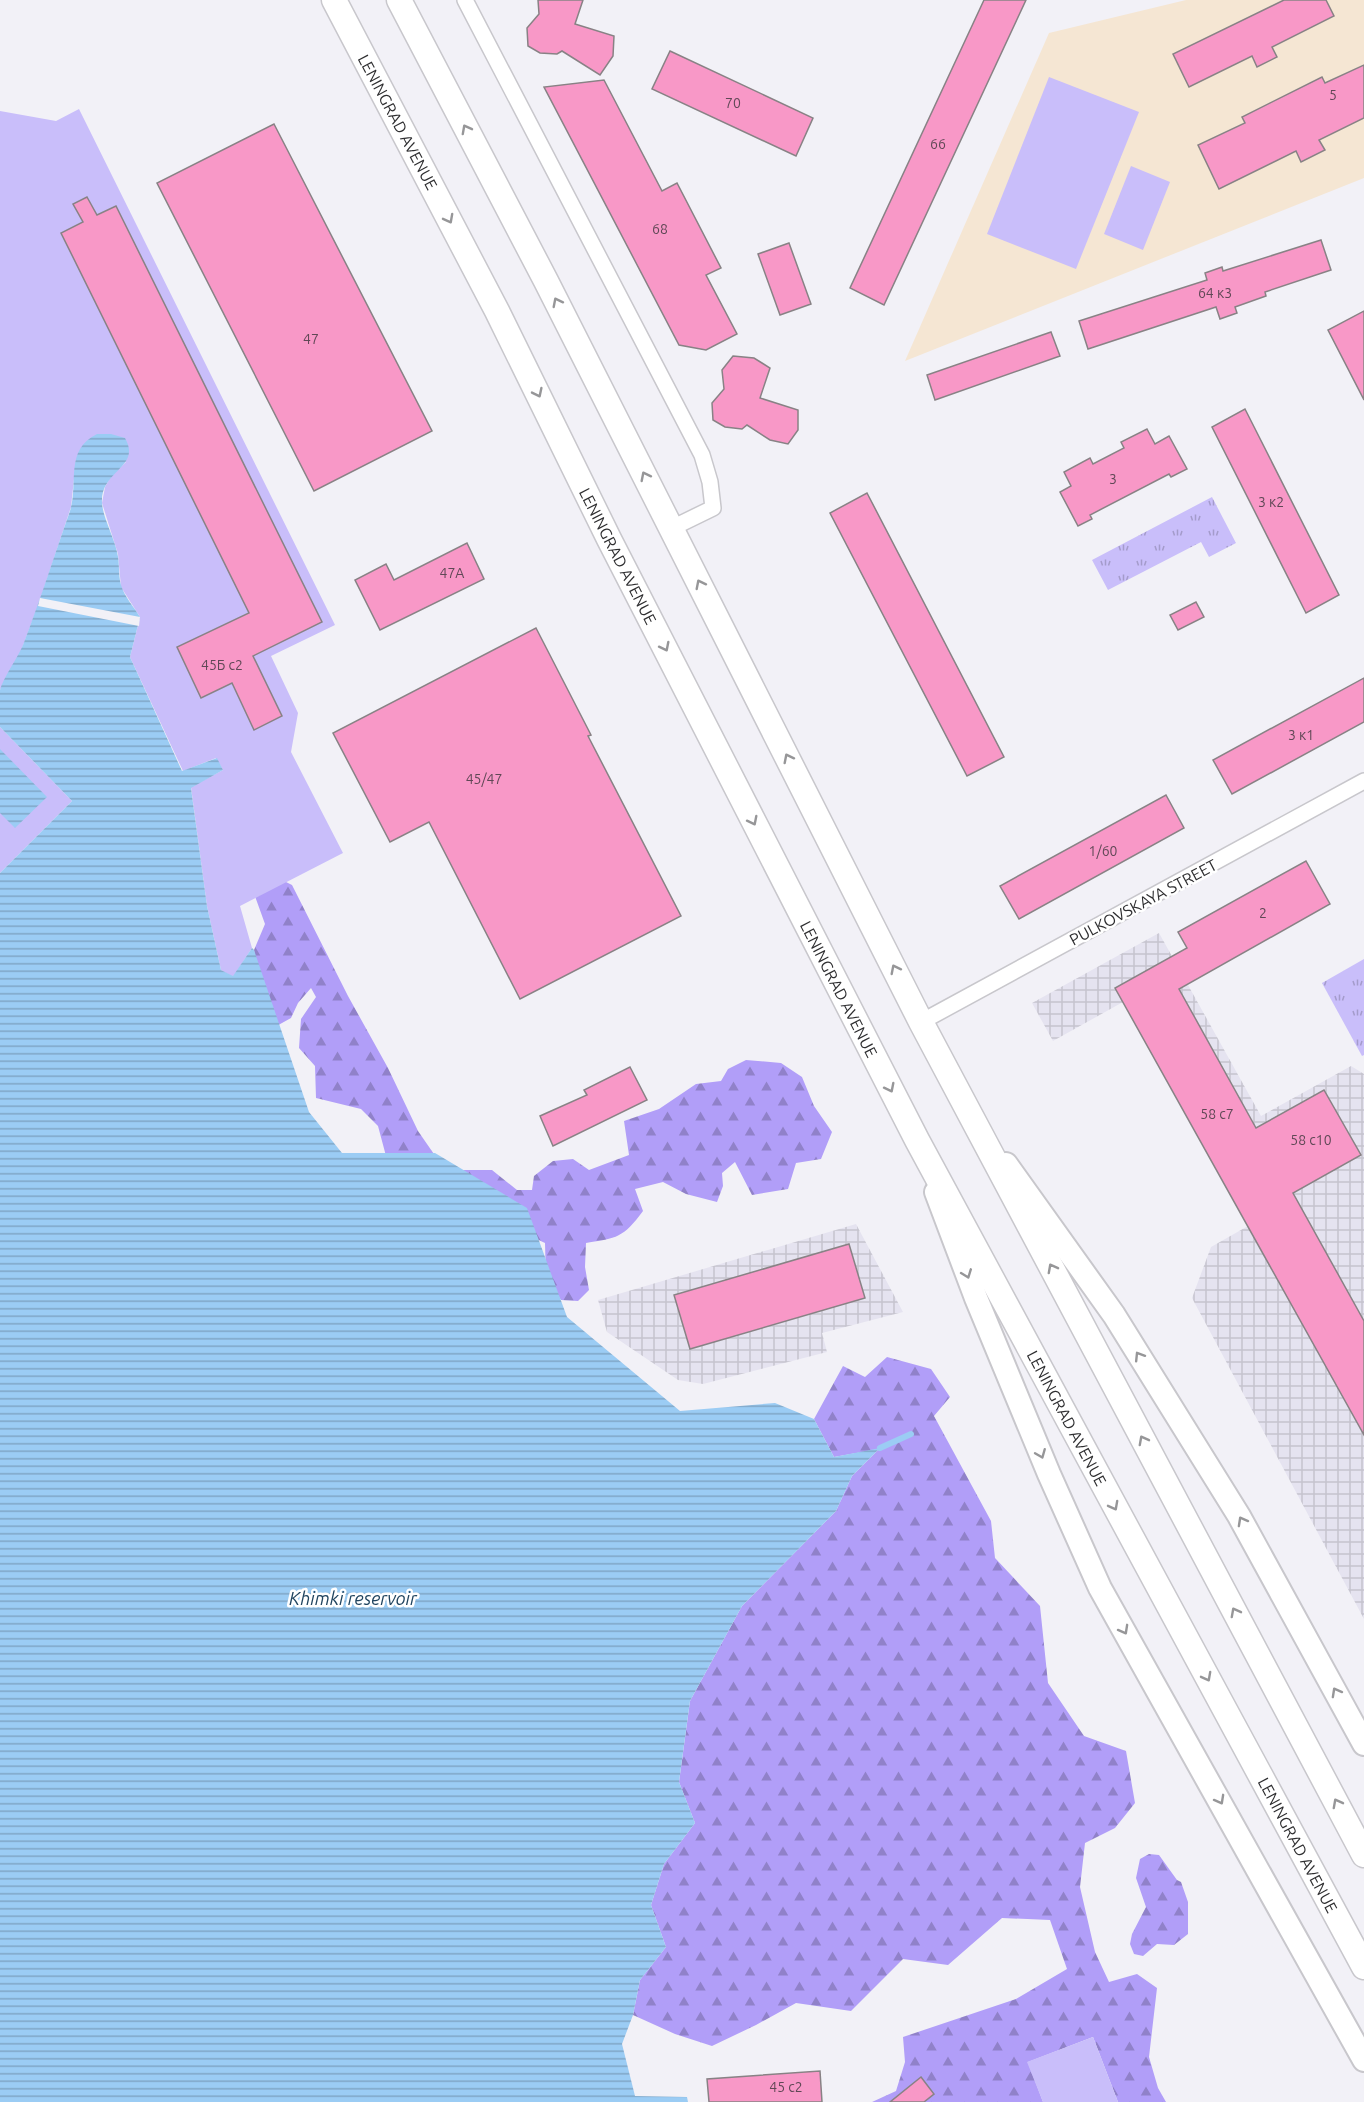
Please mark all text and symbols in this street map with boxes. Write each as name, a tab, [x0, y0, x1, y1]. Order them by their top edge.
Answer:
street label: LENINGRAD AVENUE	[355, 51, 441, 193]
house number: 5	[1329, 87, 1337, 103]
house number: 70	[725, 95, 741, 111]
one-way arrow	[462, 125, 473, 136]
house number: 66	[930, 136, 946, 152]
one-way arrow	[442, 213, 453, 223]
house number: 68	[652, 221, 668, 237]
house number: 64 к3	[1198, 285, 1232, 301]
one-way arrow	[552, 297, 564, 308]
house number: 47	[303, 331, 319, 347]
one-way arrow	[530, 386, 542, 397]
one-way arrow	[641, 471, 653, 482]
house number: 3	[1109, 471, 1117, 487]
street label: LENINGRAD AVENUE	[576, 485, 660, 627]
house number: 3 к2	[1258, 494, 1284, 510]
house number: 47А	[440, 565, 464, 581]
one-way arrow	[696, 579, 707, 590]
one-way arrow	[657, 641, 669, 652]
house number: 45Б с2	[201, 657, 243, 673]
house number: 3 к1	[1288, 727, 1314, 743]
one-way arrow	[783, 753, 795, 764]
house number: 45/47	[466, 771, 502, 787]
one-way arrow	[746, 815, 758, 826]
house number: 1/60	[1089, 843, 1118, 859]
street label: PULKOVSKAYA STREET	[1066, 855, 1220, 949]
house number: 2	[1259, 905, 1267, 921]
street label: LENINGRAD AVENUE	[797, 918, 881, 1060]
one-way arrow	[891, 965, 902, 976]
one-way arrow	[883, 1082, 894, 1092]
house number: 58 с7	[1200, 1106, 1234, 1122]
house number: 58 с10	[1290, 1132, 1332, 1148]
one-way arrow	[1048, 1264, 1059, 1274]
one-way arrow	[960, 1268, 972, 1279]
street label: LENINGRAD AVENUE	[1024, 1347, 1110, 1489]
one-way arrow	[1135, 1352, 1146, 1363]
one-way arrow	[1139, 1435, 1151, 1446]
one-way arrow	[1034, 1448, 1046, 1459]
one-way arrow	[1107, 1500, 1118, 1510]
one-way arrow	[1238, 1517, 1249, 1527]
water label: Khimki reservoir	[289, 1588, 418, 1608]
one-way arrow	[1231, 1608, 1242, 1619]
one-way arrow	[1117, 1624, 1128, 1635]
one-way arrow	[1200, 1671, 1211, 1682]
one-way arrow	[1332, 1688, 1343, 1698]
street label: LENINGRAD AVENUE	[1255, 1774, 1341, 1916]
one-way arrow	[1213, 1794, 1224, 1804]
one-way arrow	[1332, 1798, 1344, 1809]
house number: 45 с2	[769, 2079, 803, 2095]

